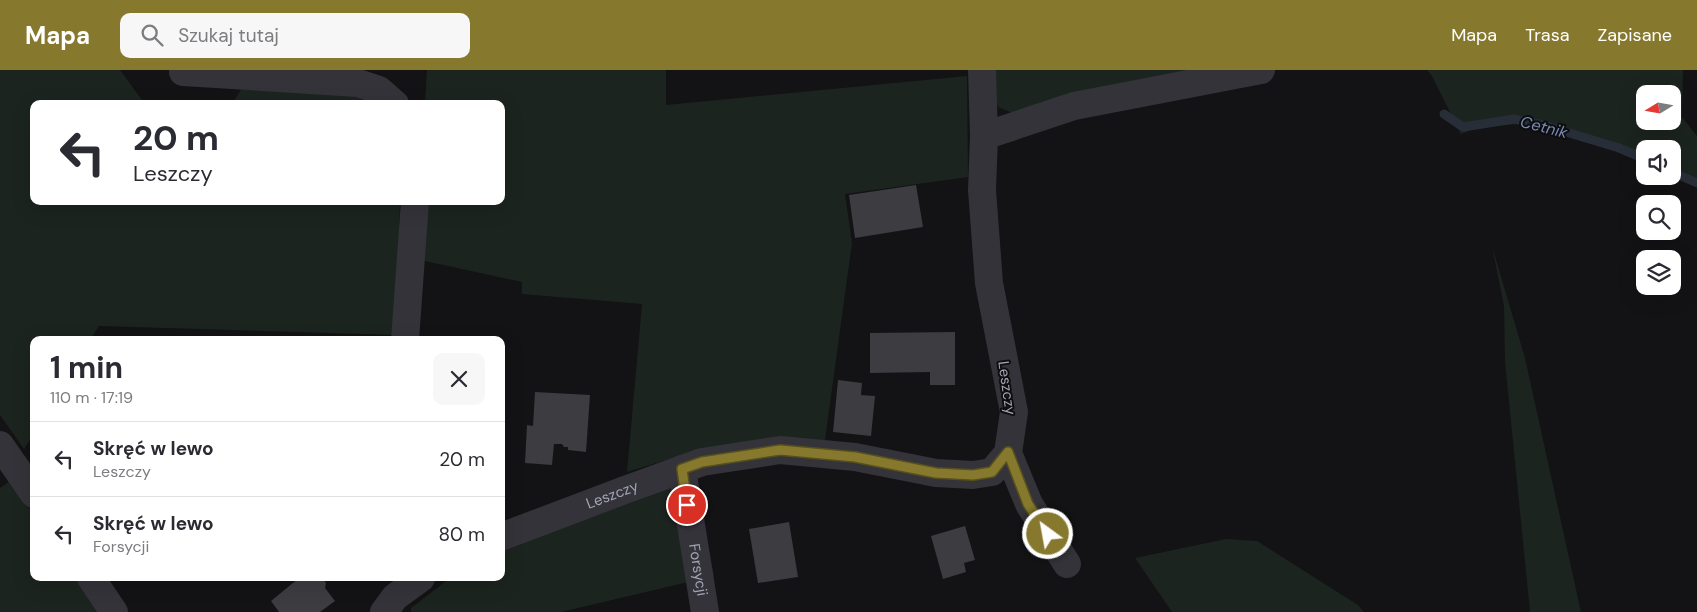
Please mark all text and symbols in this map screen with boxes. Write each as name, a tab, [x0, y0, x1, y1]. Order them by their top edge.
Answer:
search box	[120, 13, 470, 58]
text: Mapa	[25, 20, 90, 51]
icon: search	[138, 21, 166, 49]
text: Szukaj tutaj	[178, 23, 279, 48]
text: Mapa	[1451, 23, 1497, 47]
text: Trasa	[1525, 23, 1569, 47]
text: Zapisane	[1597, 23, 1672, 47]
north arrow	[1636, 85, 1681, 130]
map controls	[1636, 85, 1681, 295]
water label: Cetnik	[1518, 111, 1571, 143]
text: 20 m	[133, 115, 219, 161]
icon: left	[50, 120, 115, 185]
button: sound	[1636, 140, 1681, 185]
text: Leszczy	[133, 159, 213, 188]
button: search	[1636, 195, 1681, 240]
button: layers	[1636, 250, 1681, 295]
text: 1 min	[50, 348, 123, 387]
button: close	[433, 353, 485, 405]
street label: Leszczy	[993, 360, 1021, 417]
text: 110 m · 17:19	[50, 387, 133, 408]
text: Skręć w lewo	[93, 436, 214, 461]
icon: left	[50, 445, 78, 473]
text: 20 m	[439, 447, 485, 472]
text: Leszczy	[93, 461, 151, 482]
street label: Leszczy	[583, 476, 642, 514]
pin	[666, 484, 708, 526]
icon: arrive	[673, 491, 701, 519]
position arrow	[1021, 507, 1073, 559]
text: Skręć w lewo	[93, 511, 214, 536]
icon: left	[50, 520, 78, 548]
text: 80 m	[438, 522, 485, 547]
text: Forsycji	[93, 536, 149, 557]
street label: Forsycji	[684, 542, 712, 597]

